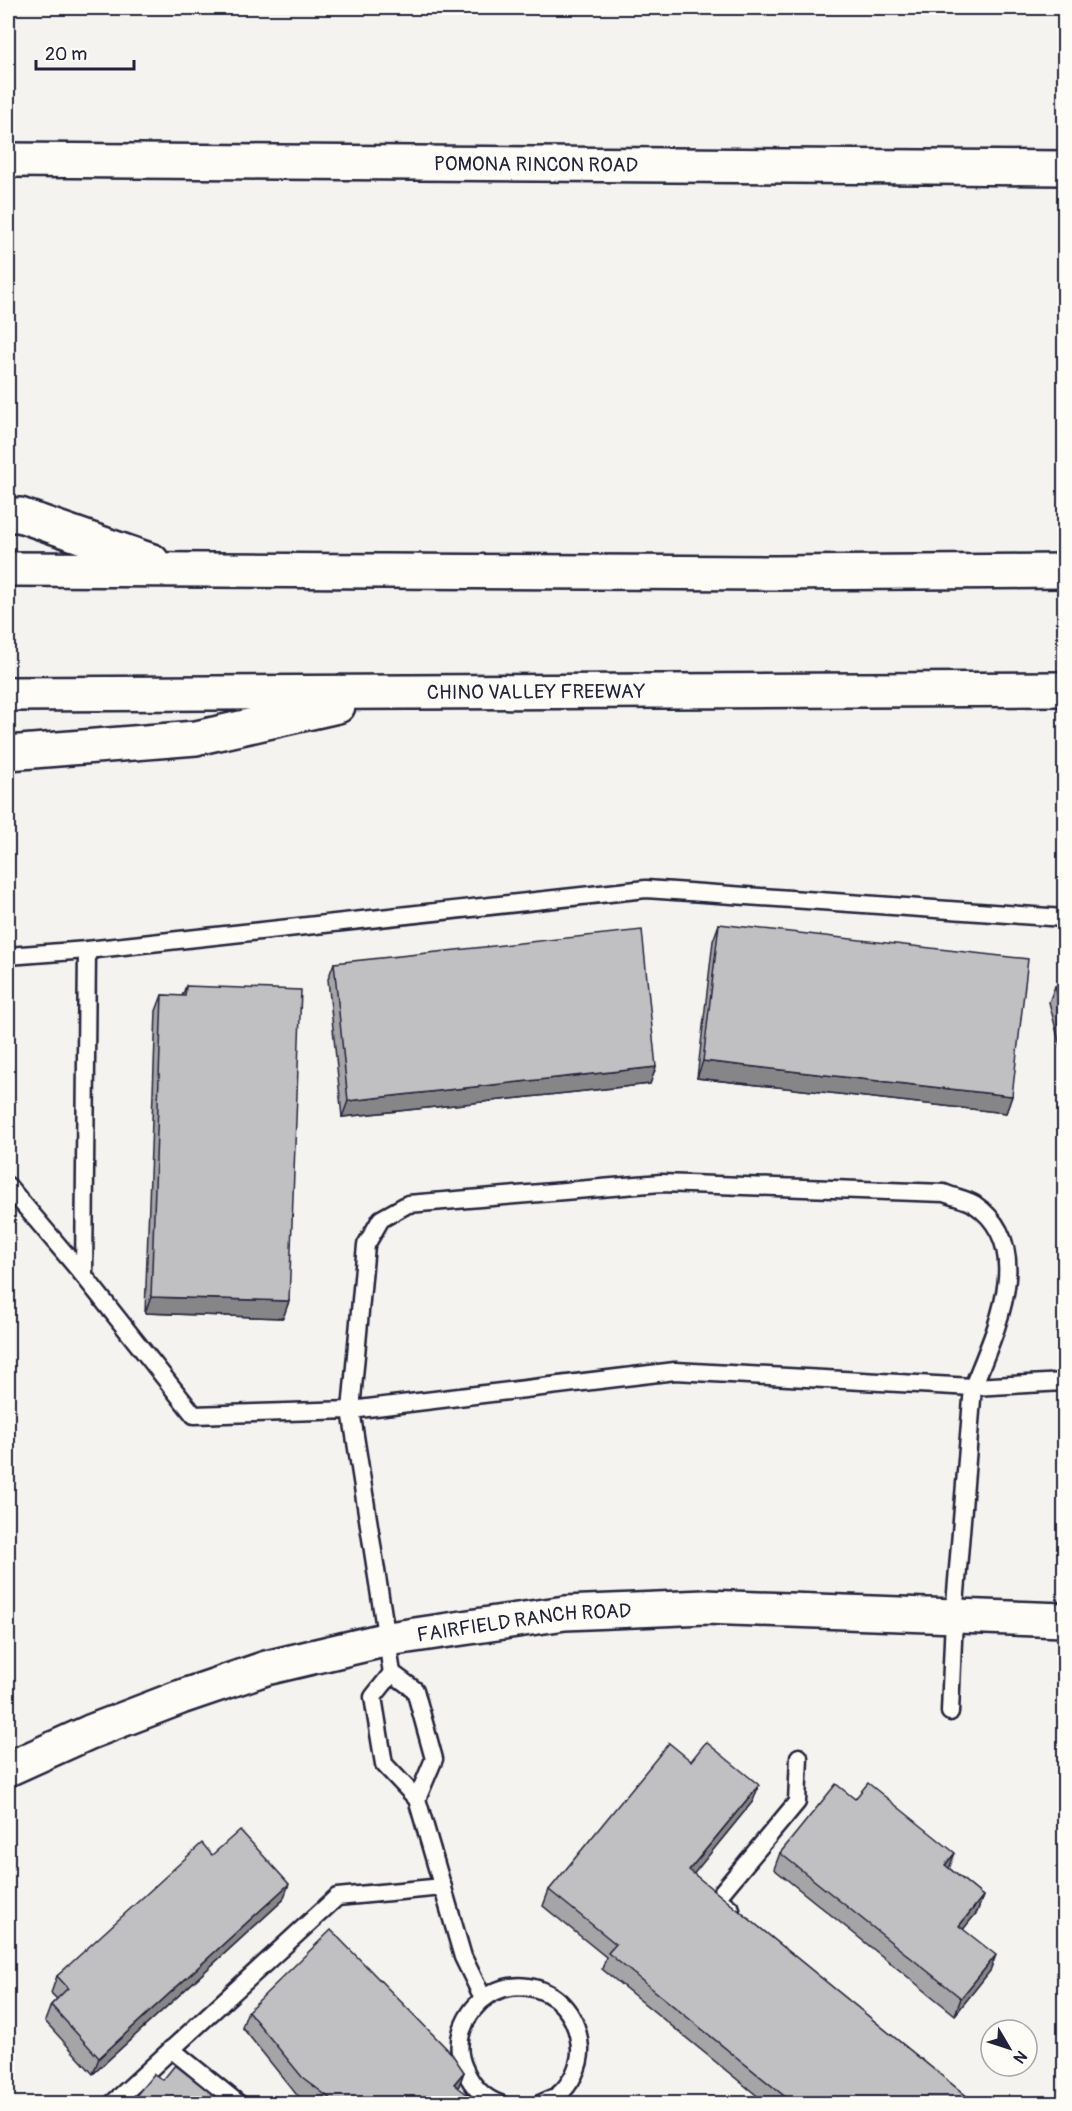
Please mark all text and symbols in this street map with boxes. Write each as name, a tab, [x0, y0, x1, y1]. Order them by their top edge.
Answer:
scale bar	[36, 33, 134, 71]
text: 20 m	[45, 43, 87, 66]
street label: POMONA RINCON ROAD	[434, 151, 638, 177]
street label: CHINO VALLEY FREEWAY	[427, 678, 646, 705]
street label: FAIRFIELD RANCH ROAD	[415, 1598, 632, 1647]
north arrow	[979, 2018, 1039, 2078]
text: N	[1009, 2046, 1031, 2067]

